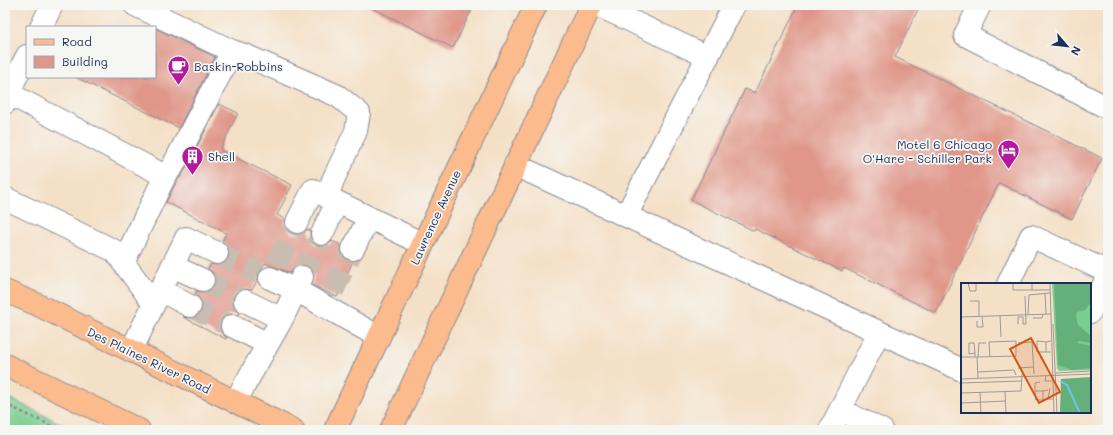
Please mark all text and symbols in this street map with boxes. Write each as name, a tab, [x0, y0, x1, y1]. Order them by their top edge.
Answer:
legend	[26, 26, 156, 78]
north arrow	[1047, 26, 1087, 66]
text: Road	[62, 33, 92, 49]
text: N	[1068, 44, 1085, 58]
text: Building	[62, 53, 108, 69]
cafe icon: Baskin-Robbins	[166, 53, 192, 86]
place label: Baskin-Robbins	[194, 58, 283, 74]
place label: Motel 6 Chicago O'Hare - Schiller Park	[863, 136, 992, 166]
hotel icon: Motel 6 Chicago O'Hare - Schiller Park	[995, 138, 1021, 171]
building icon: Shell	[179, 143, 205, 176]
place label: Shell	[208, 148, 235, 164]
street label: Lawrence Avenue	[406, 167, 464, 267]
inset map	[961, 283, 1091, 413]
street label: Des Plaines River Road	[85, 323, 214, 397]

